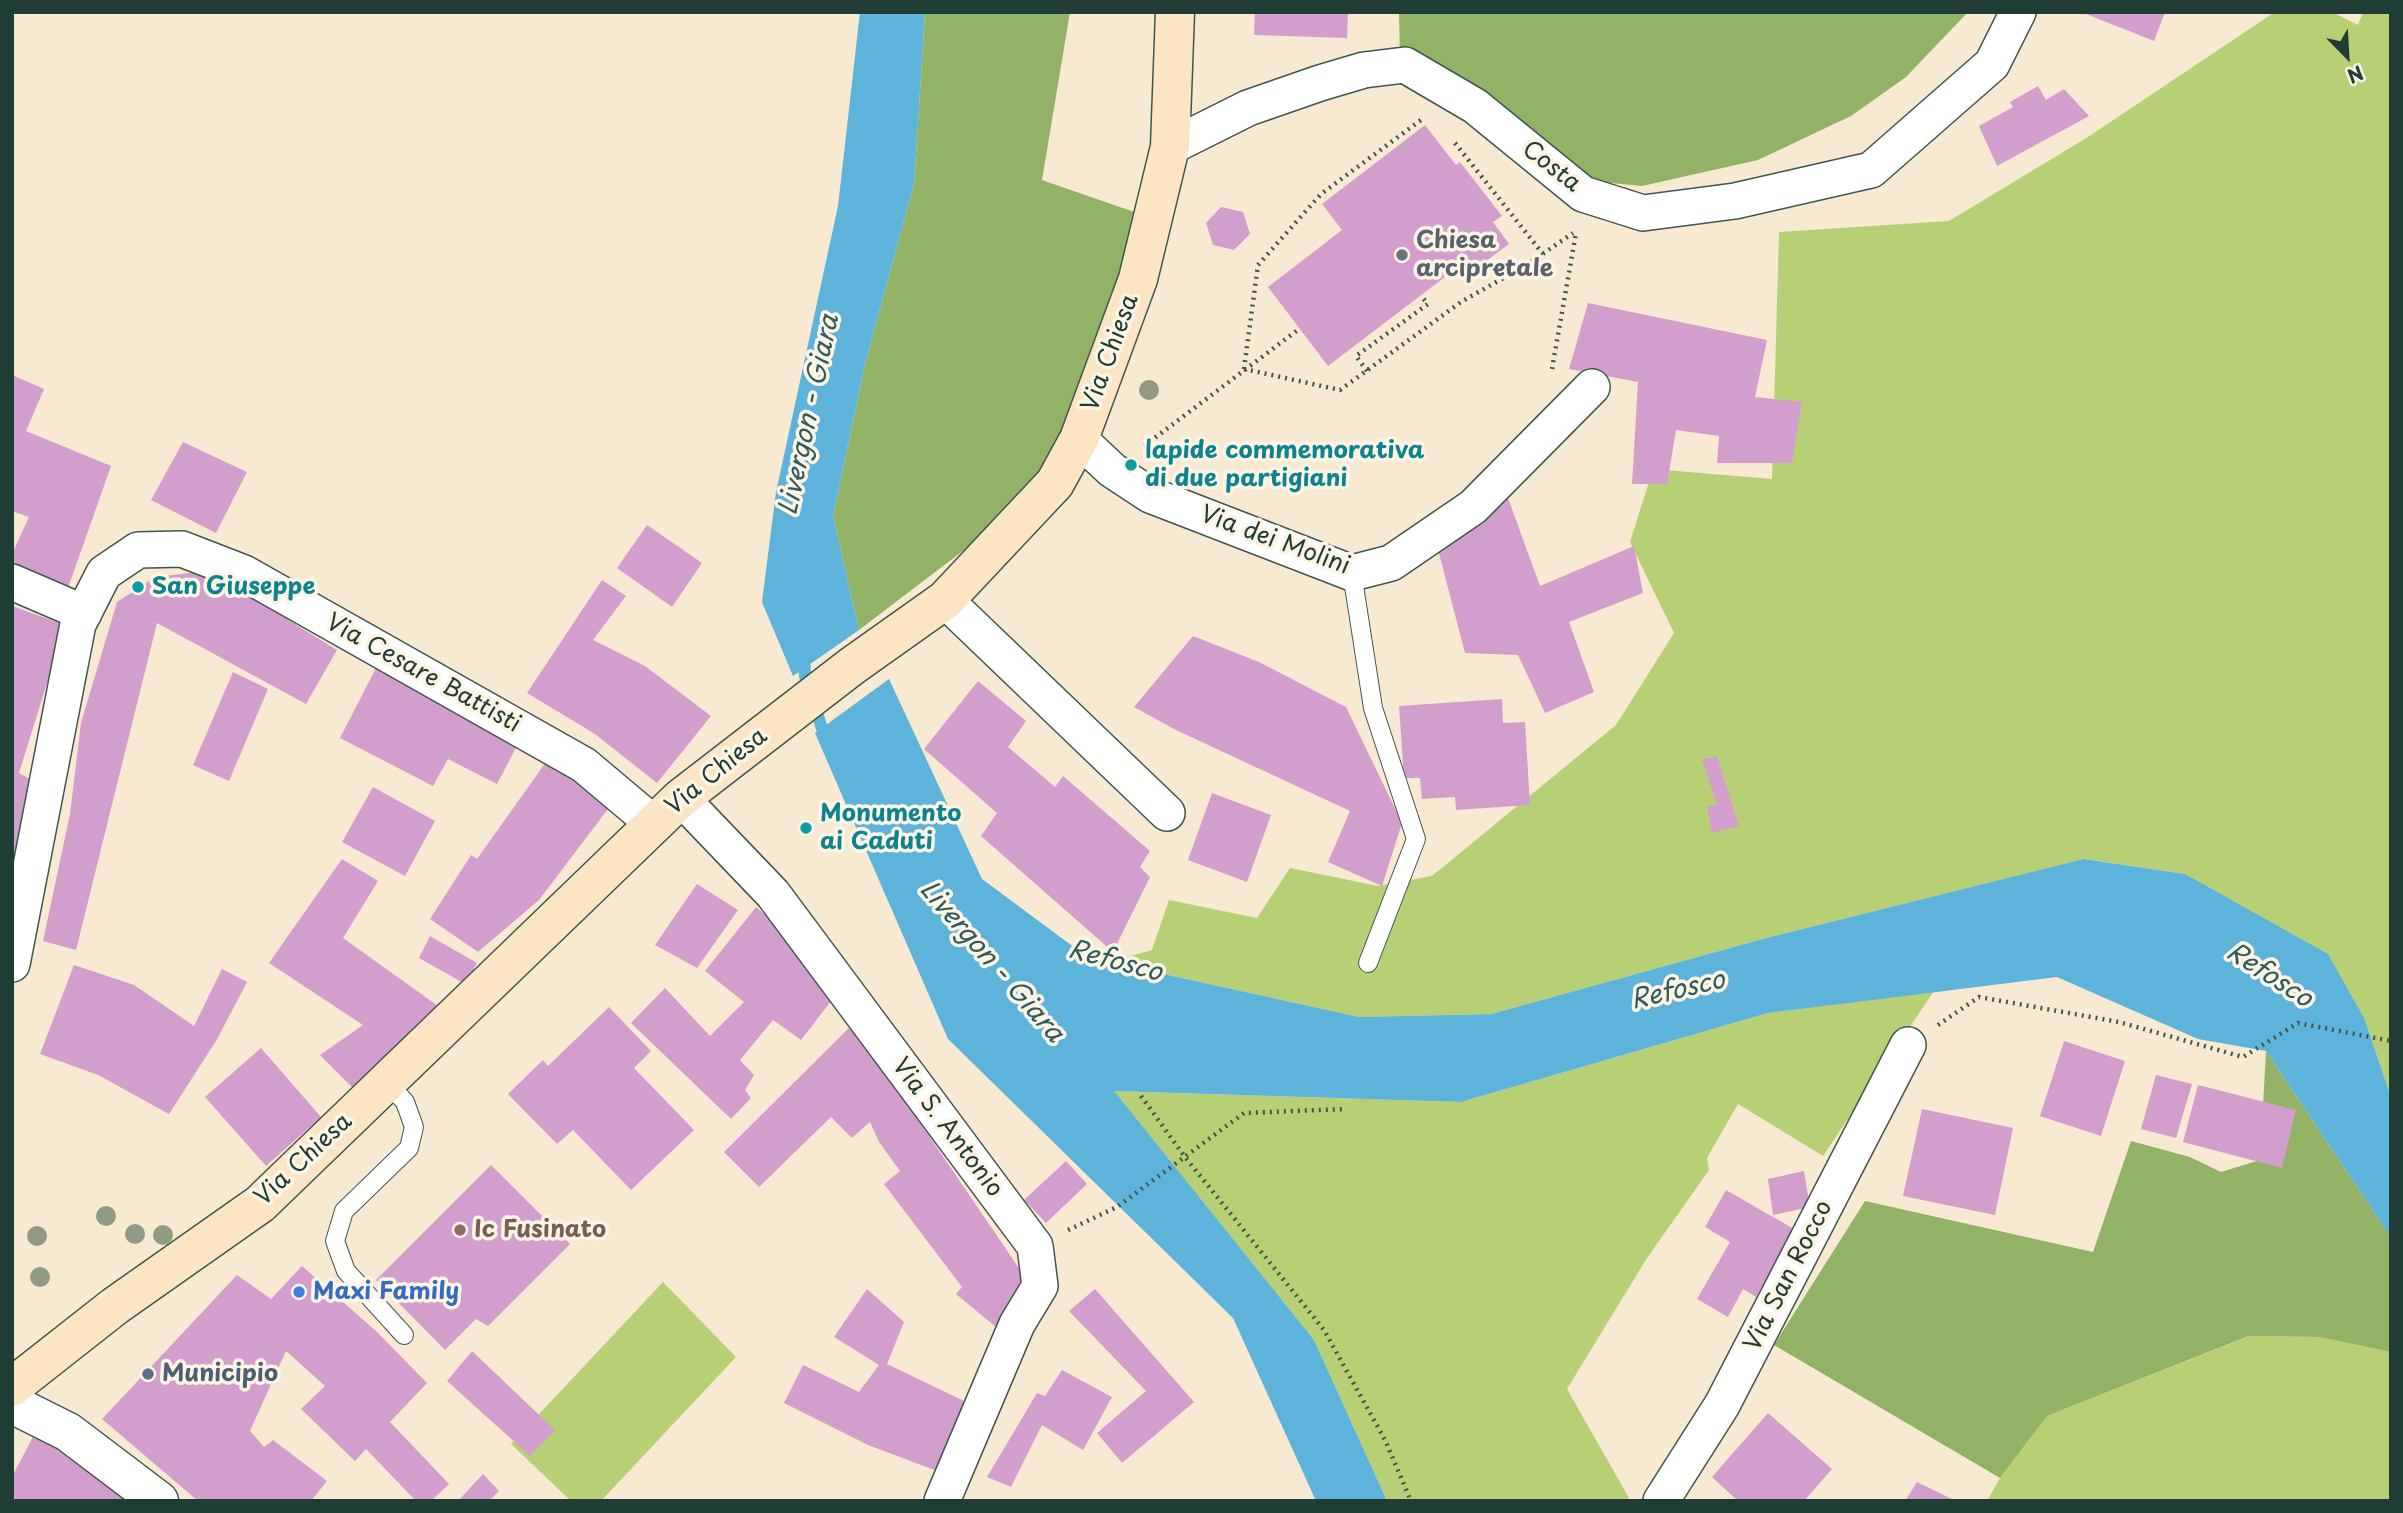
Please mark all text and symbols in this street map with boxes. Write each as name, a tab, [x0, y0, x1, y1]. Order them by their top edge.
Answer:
north arrow	[2312, 21, 2382, 91]
text: N	[2343, 59, 2368, 91]
street label: Costa	[1516, 135, 1586, 199]
place label: Chiesa arcipretale	[1416, 227, 1553, 283]
marker: Chiesa arcipretale	[1394, 247, 1410, 263]
street label: Via Chiesa	[1077, 291, 1145, 415]
water label: Livergon - Giara	[774, 312, 846, 518]
place label: lapide commemorativa di due partigiani	[1145, 437, 1425, 493]
marker: lapide commemorativa di due partigiani	[1123, 457, 1139, 473]
street label: Via dei Molini	[1196, 501, 1354, 581]
place label: San Giuseppe	[152, 573, 315, 601]
marker: San Giuseppe	[130, 579, 146, 595]
street label: Via Cesare Battisti	[321, 609, 525, 739]
street label: Via Chiesa	[660, 722, 774, 822]
place label: Monumento ai Caduti	[820, 800, 961, 856]
marker: Monumento ai Caduti	[798, 820, 814, 836]
water label: Livergon - Giara	[912, 875, 1070, 1049]
water label: Refosco	[1065, 935, 1165, 989]
water label: Refosco	[2220, 937, 2318, 1015]
water label: Refosco	[1628, 965, 1728, 1017]
street label: Via S. Antonio	[885, 1053, 1009, 1203]
street label: Via Chiesa	[249, 1108, 359, 1212]
street label: Via San Rocco	[1739, 1196, 1839, 1356]
place label: Ic Fusinato	[474, 1216, 606, 1244]
marker: Ic Fusinato	[452, 1222, 468, 1238]
place label: Maxi Family	[313, 1278, 459, 1306]
marker: Maxi Family	[291, 1284, 307, 1300]
place label: Municipio	[162, 1360, 278, 1388]
marker: Municipio	[140, 1366, 156, 1382]

